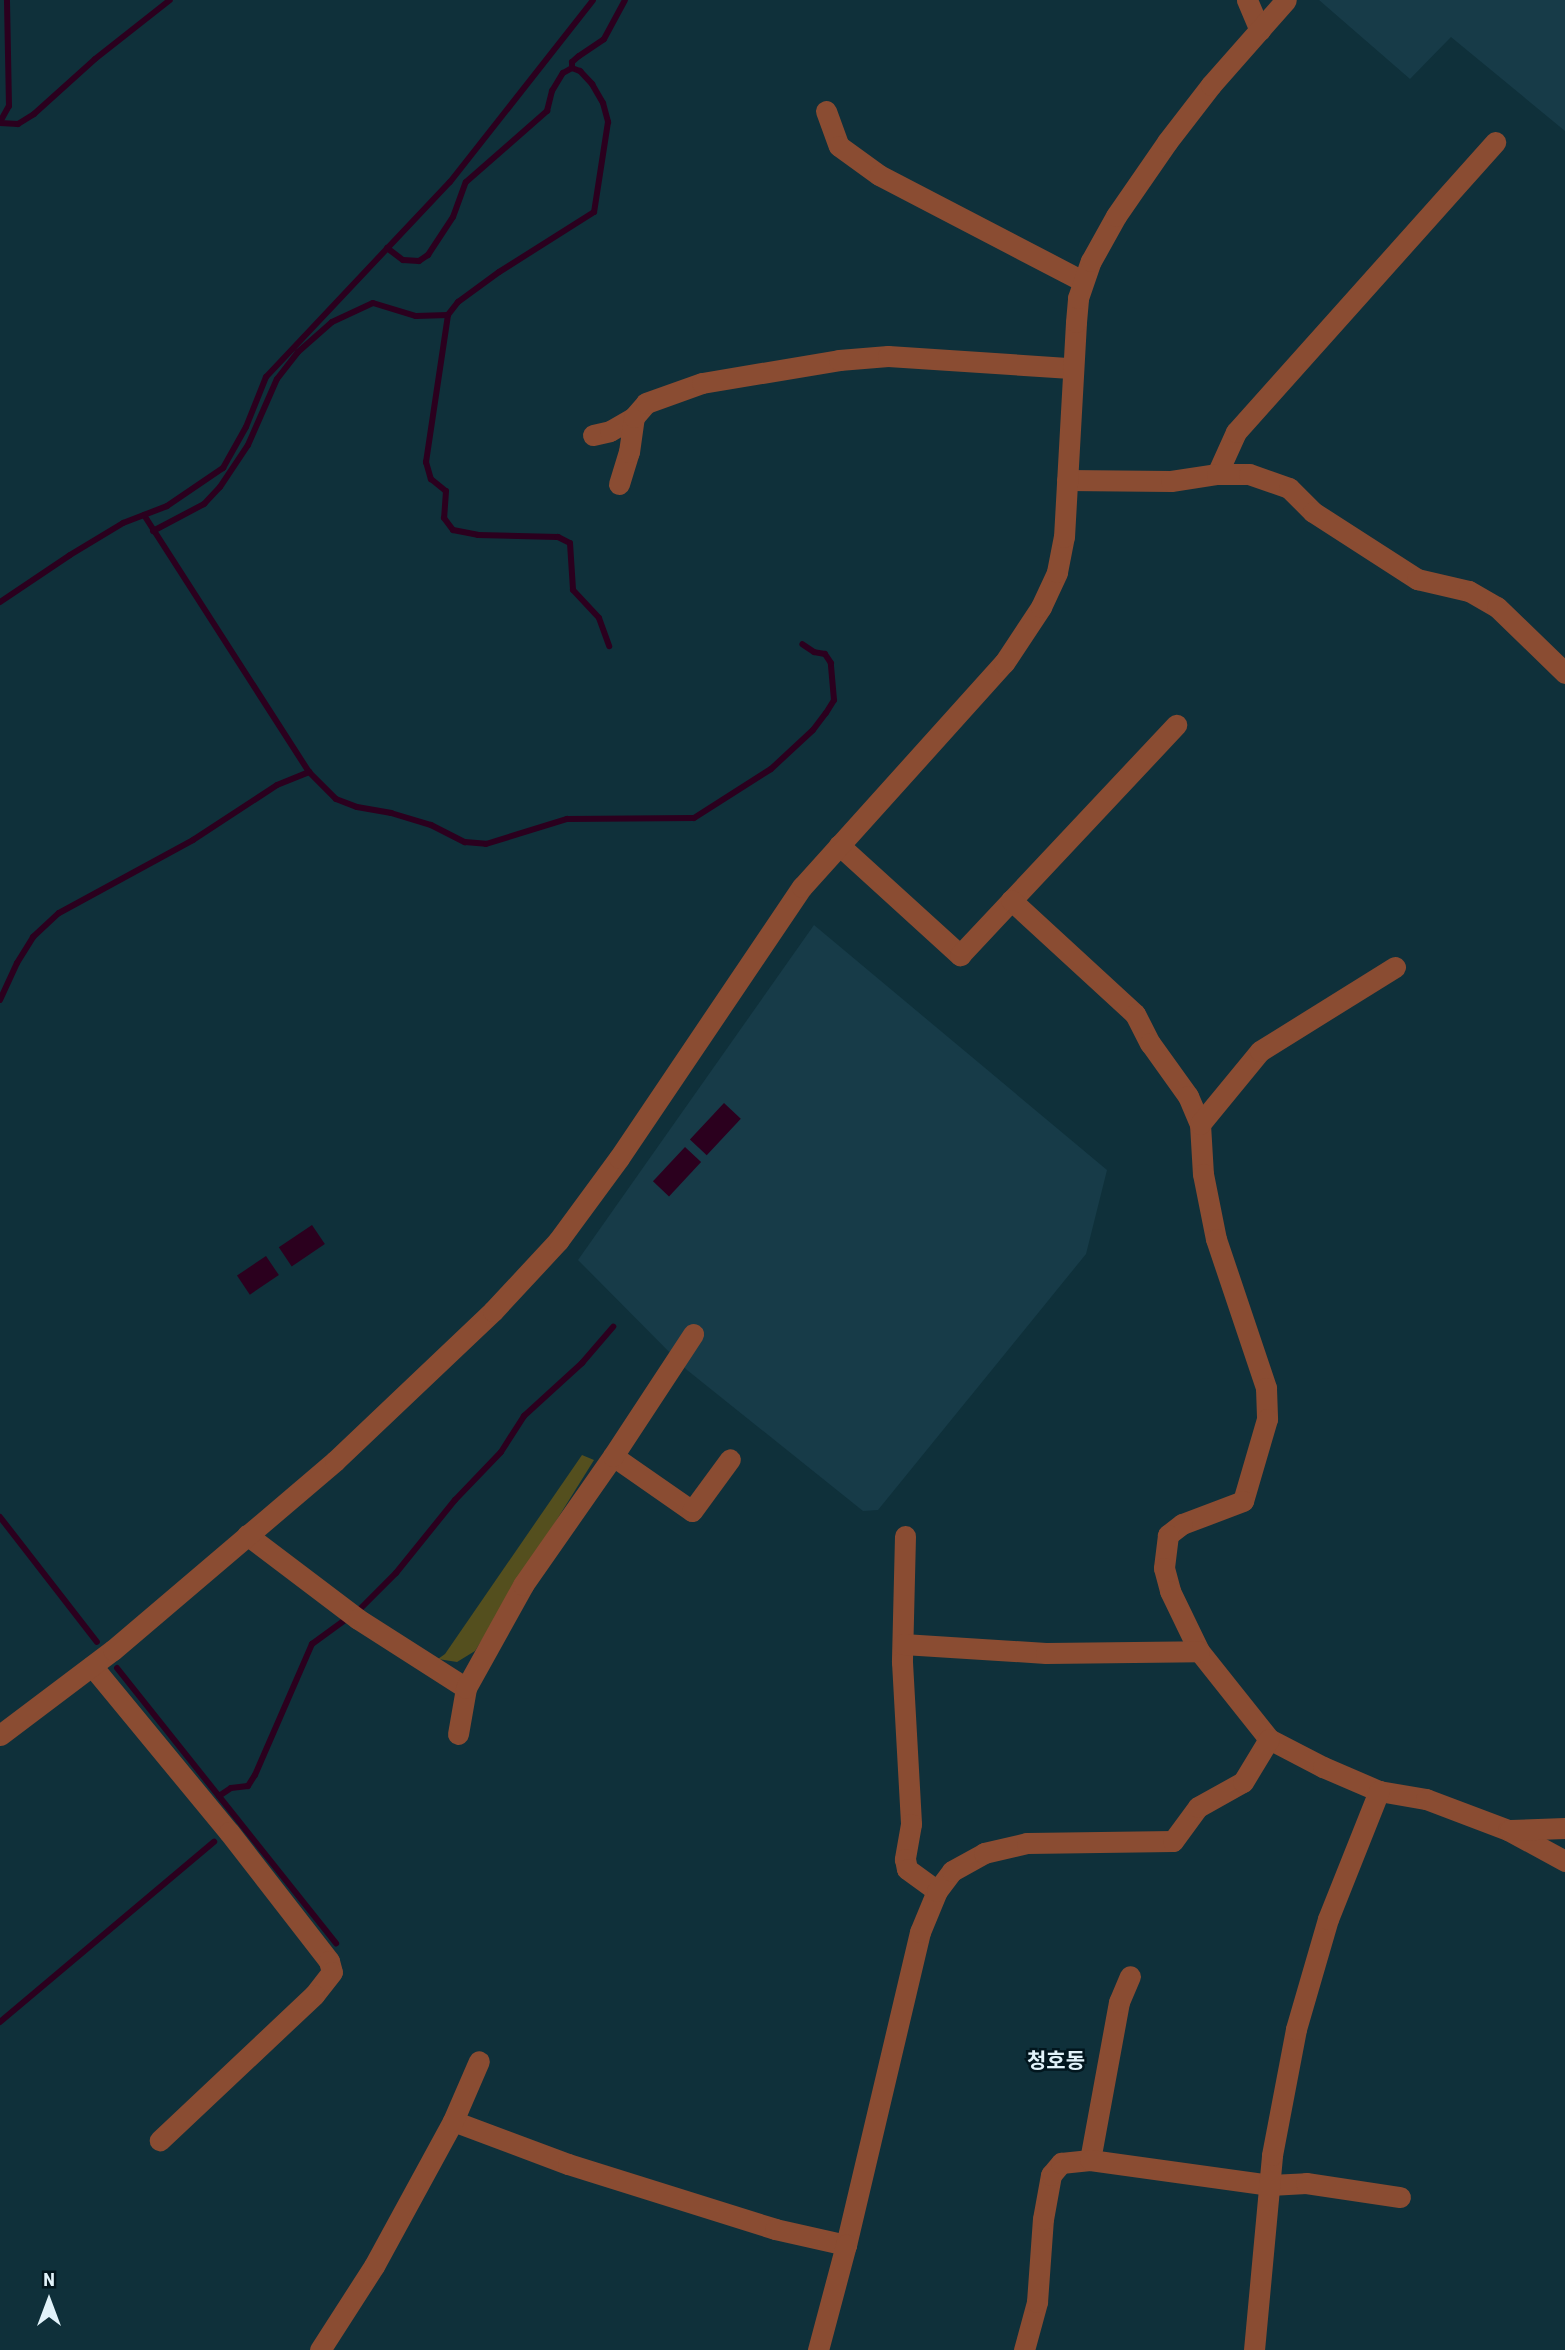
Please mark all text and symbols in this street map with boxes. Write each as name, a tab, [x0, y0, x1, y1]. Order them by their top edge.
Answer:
district label: 청호동	[1027, 2048, 1085, 2074]
north arrow	[14, 2266, 84, 2336]
text: N	[43, 2268, 55, 2291]

